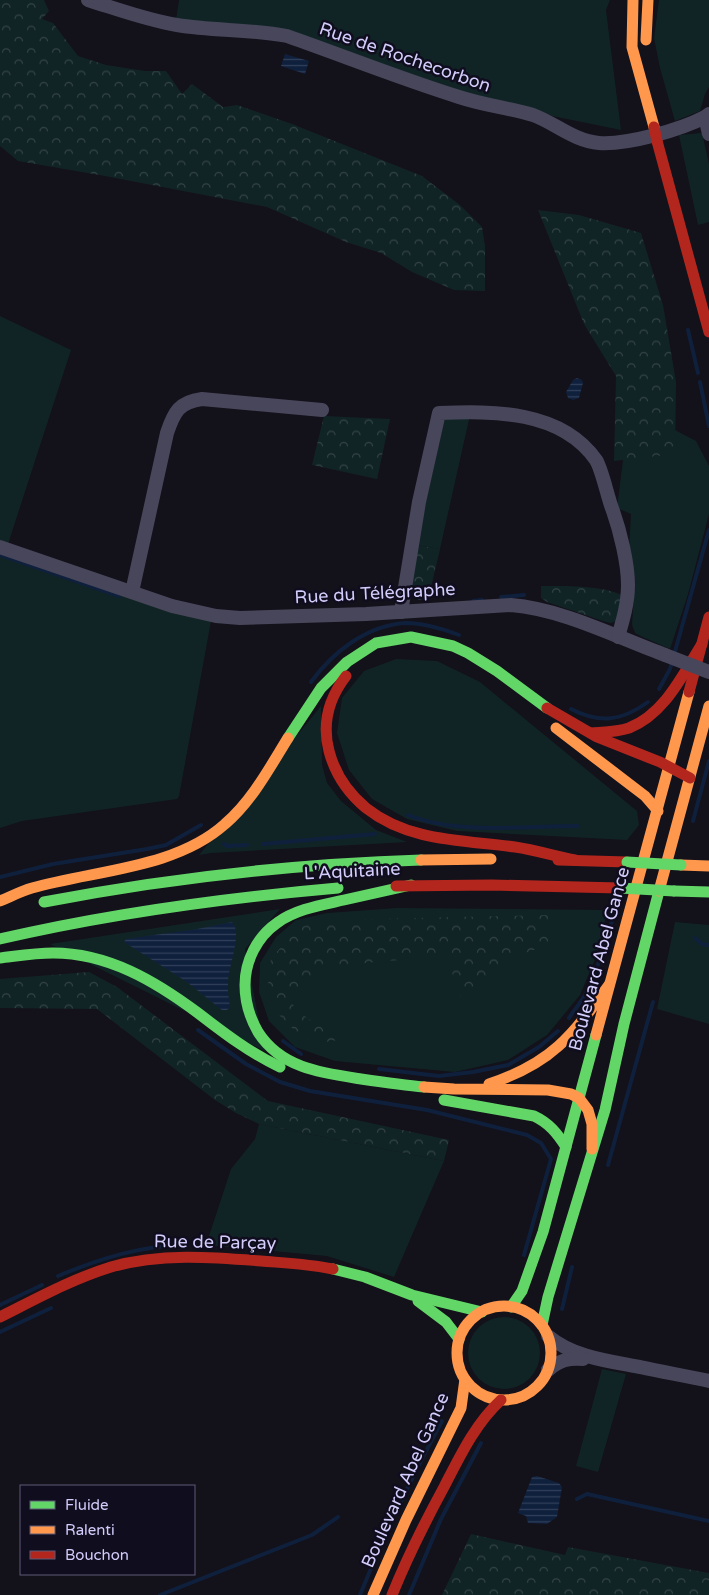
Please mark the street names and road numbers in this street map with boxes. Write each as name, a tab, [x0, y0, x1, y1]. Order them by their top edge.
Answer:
street label: Rue de Rochecorbon	[316, 17, 494, 97]
street label: Rue du Télégraphe	[294, 578, 456, 608]
street label: L'Aquitaine	[303, 857, 401, 885]
street label: Boulevard Abel Gance	[564, 865, 634, 1053]
street label: Rue de Parçay	[154, 1230, 277, 1254]
street label: Boulevard Abel Gance	[356, 1389, 454, 1571]

